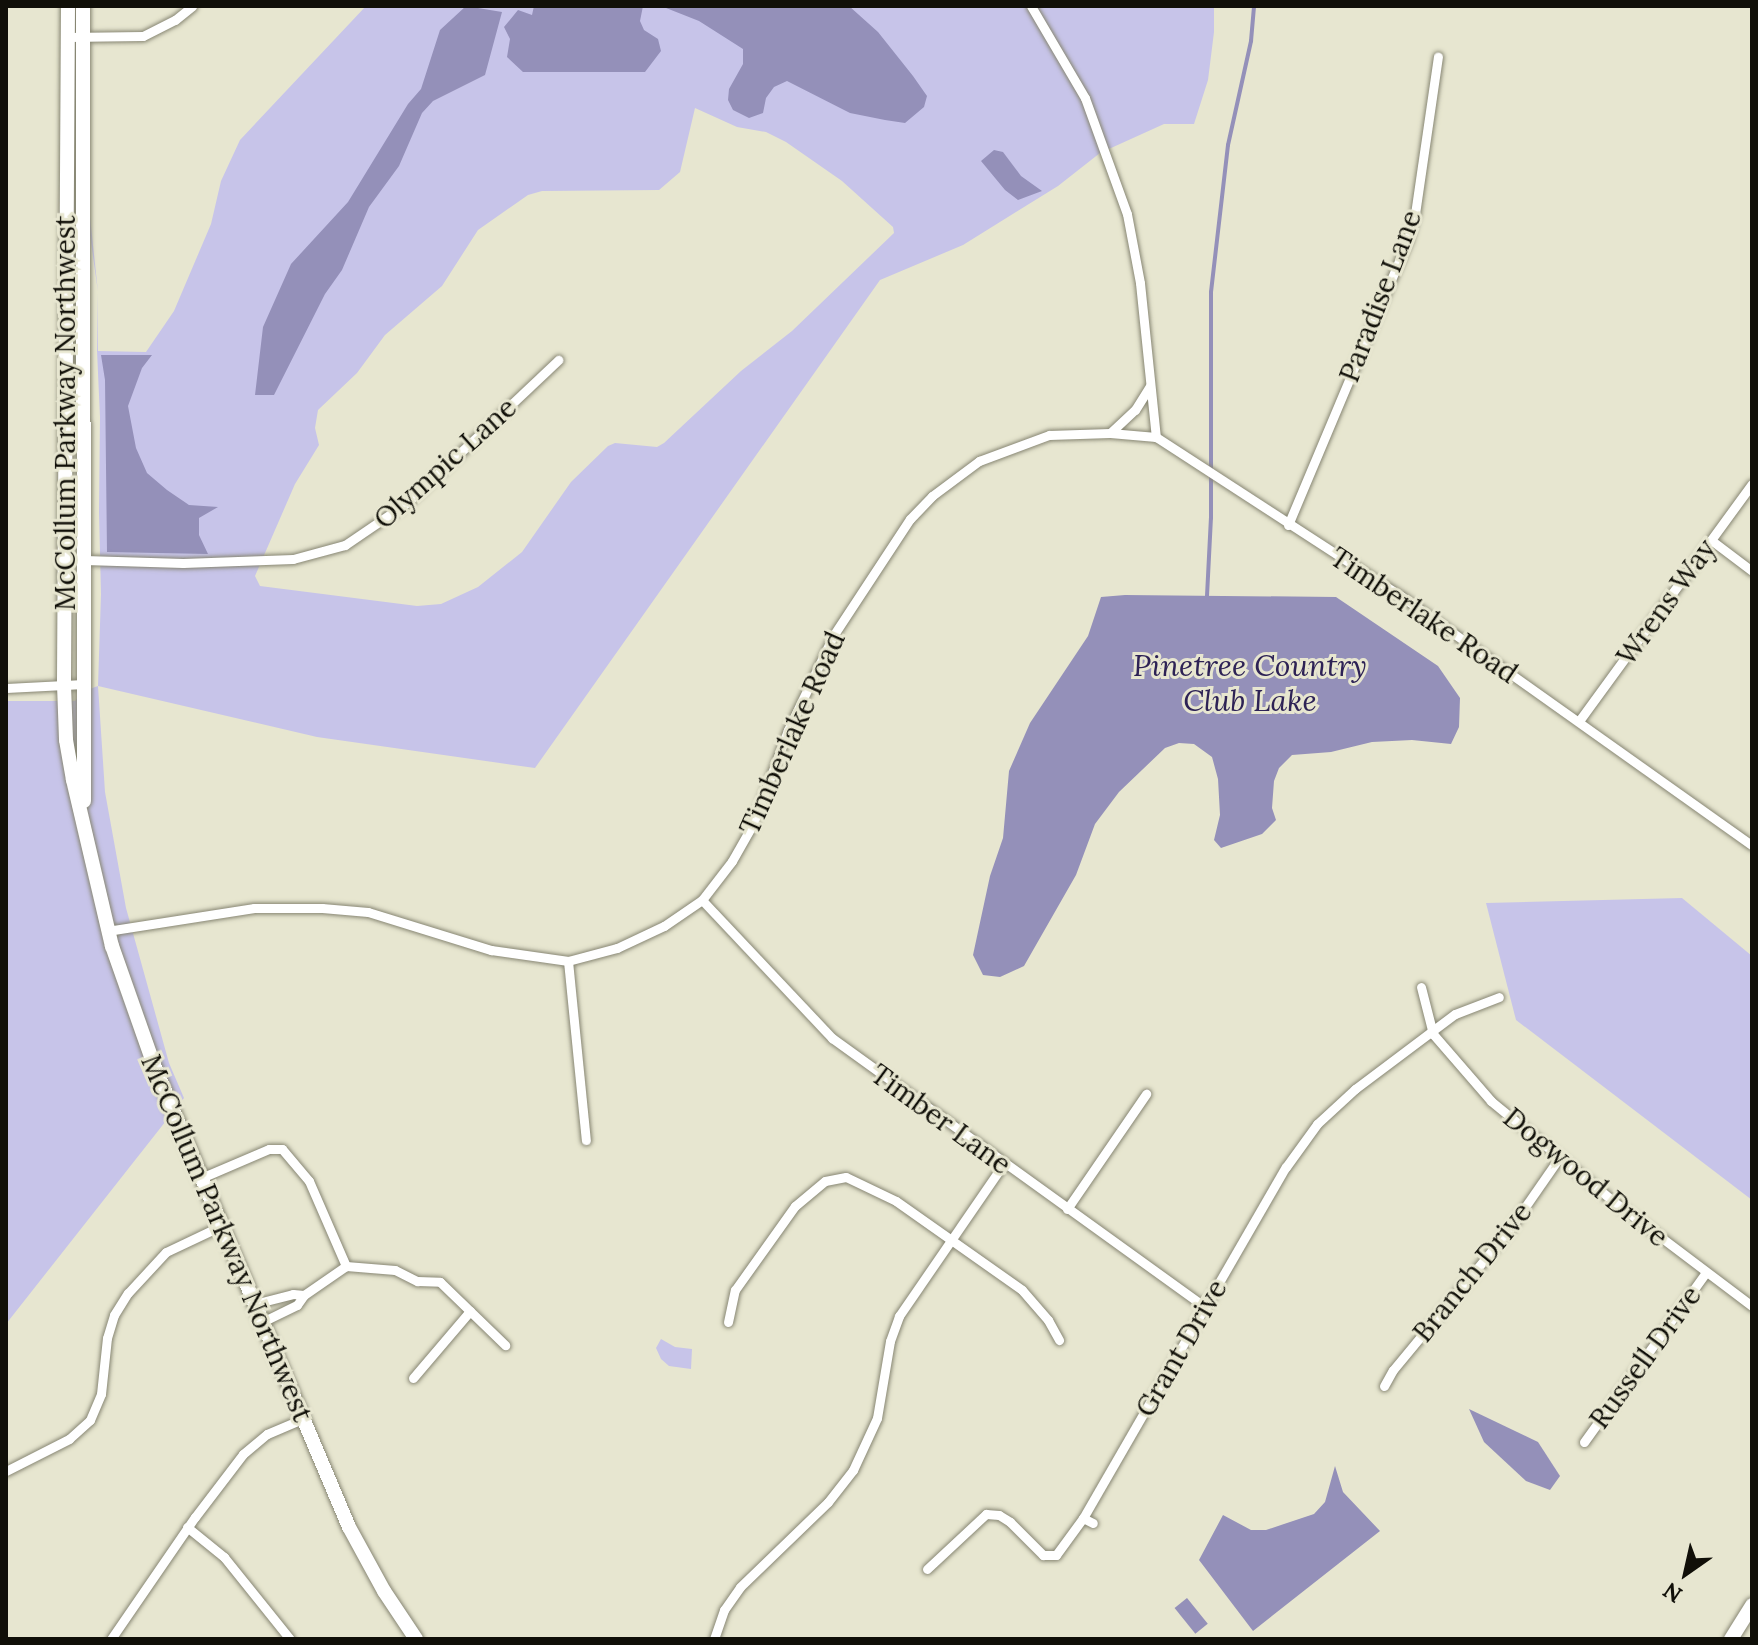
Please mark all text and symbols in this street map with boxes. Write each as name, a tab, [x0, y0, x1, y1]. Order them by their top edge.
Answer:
street label: Paradise Lane	[1332, 205, 1428, 387]
street label: McCollum Parkway Northwest	[48, 215, 82, 611]
street label: Olympic Lane	[367, 390, 523, 536]
street label: Wrens Way	[1609, 533, 1723, 671]
street label: Timberlake Road	[1324, 540, 1524, 690]
street label: Timberlake Road	[732, 626, 852, 840]
water label: Pinetree Country Club Lake	[1133, 647, 1367, 718]
street label: McCollum Parkway Northwest	[134, 1049, 320, 1427]
street label: Timber Lane	[864, 1057, 1018, 1181]
street label: Dogwood Drive	[1497, 1100, 1675, 1254]
street label: Branch Drive	[1406, 1196, 1538, 1348]
street label: Grant Drive	[1128, 1273, 1234, 1423]
street label: Russell Drive	[1582, 1279, 1708, 1435]
north arrow	[1646, 1533, 1726, 1613]
text: N	[1658, 1577, 1687, 1609]

